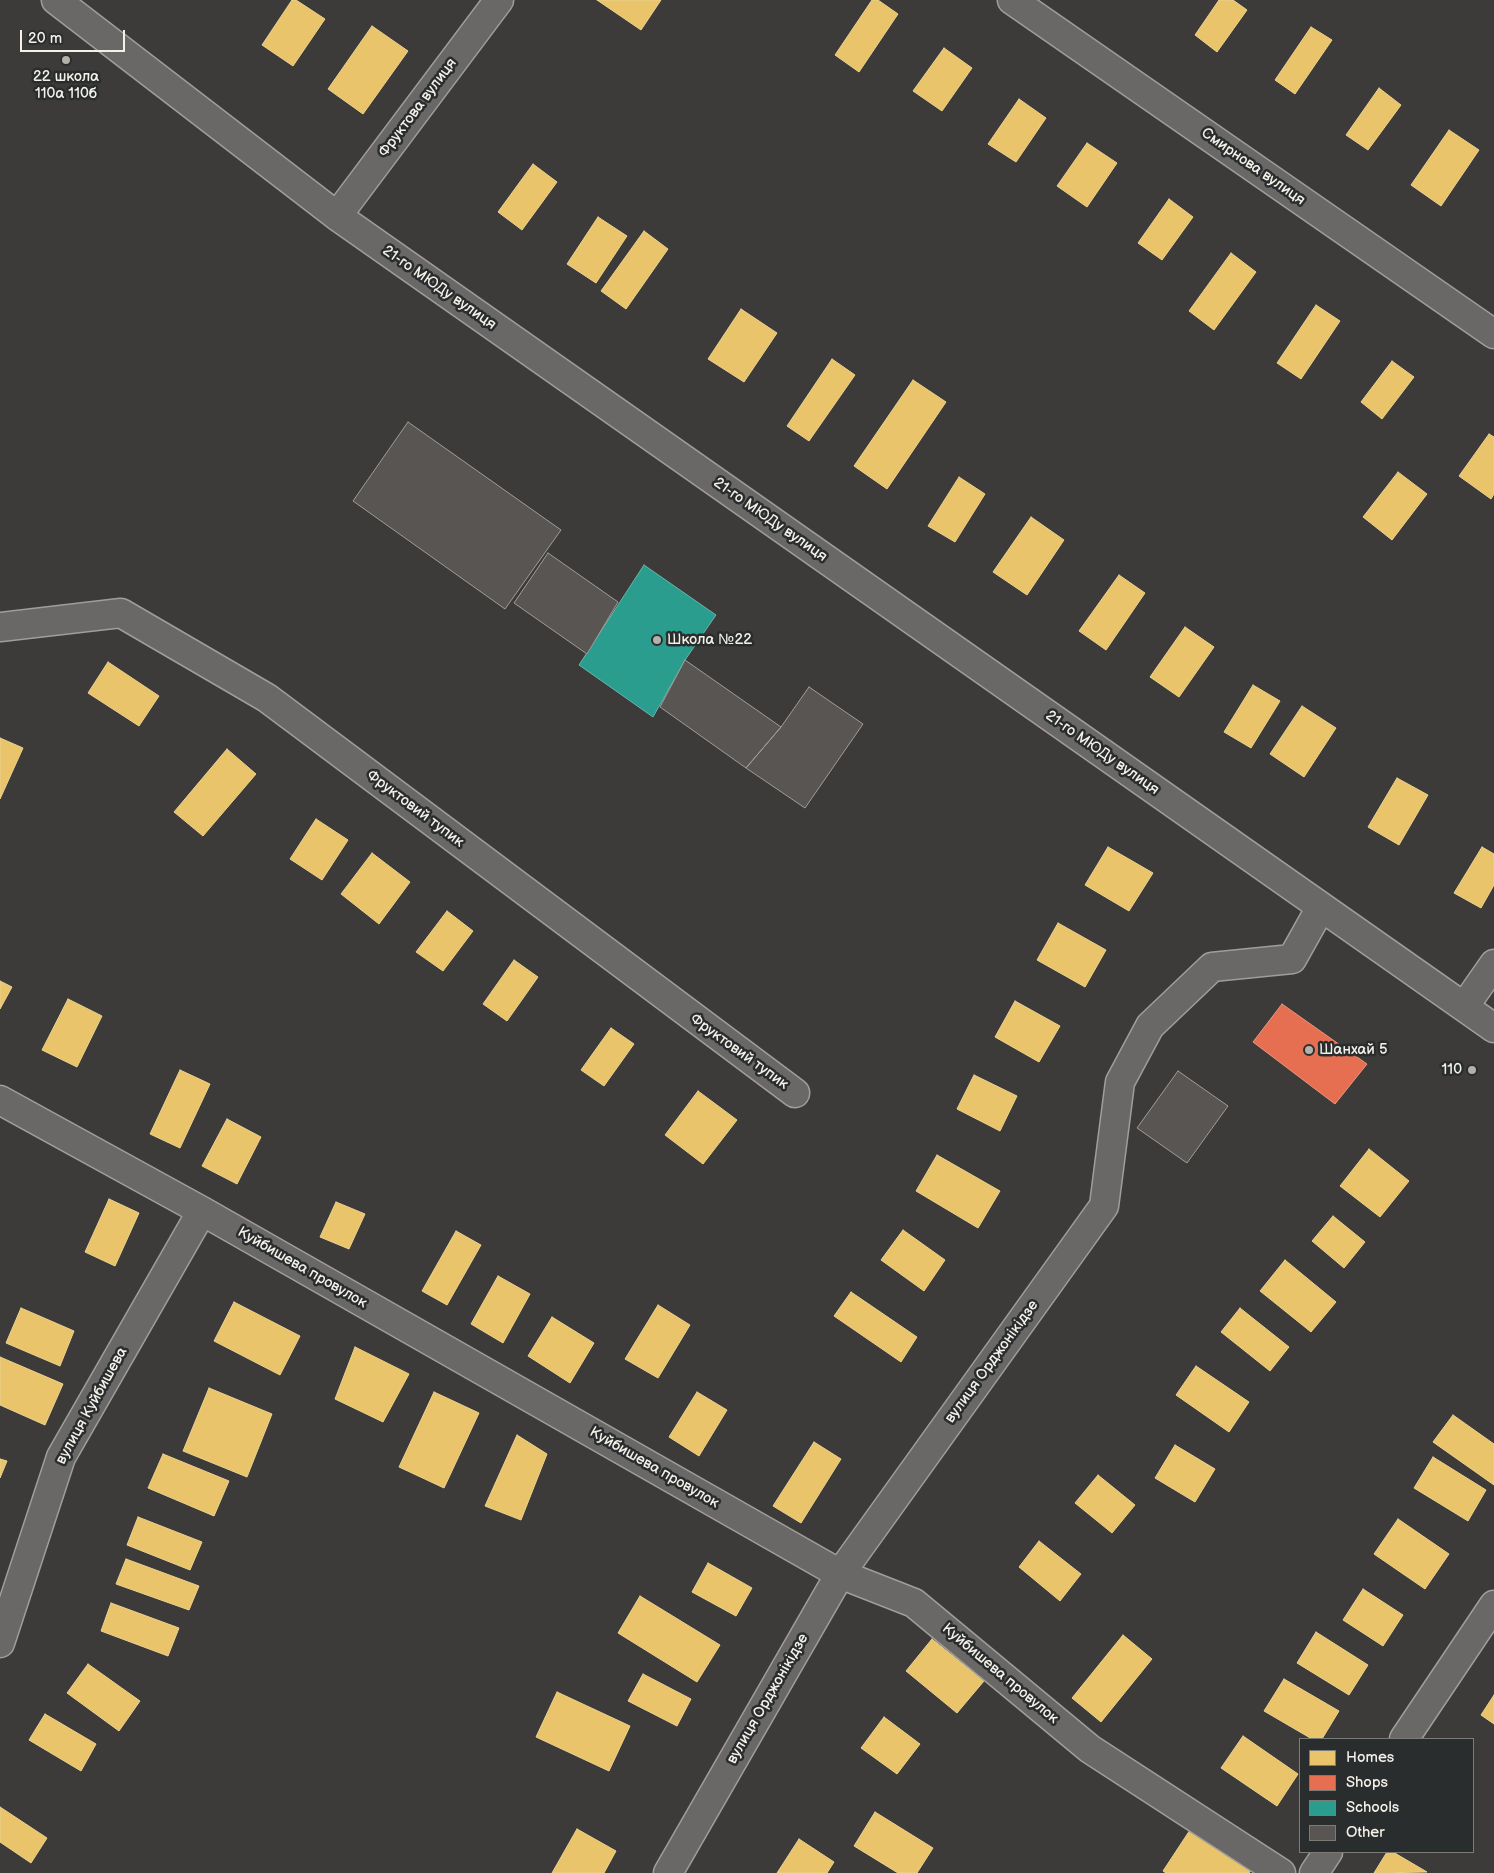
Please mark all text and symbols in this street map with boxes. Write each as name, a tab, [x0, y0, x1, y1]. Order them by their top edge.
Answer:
scale bar	[22, 20, 128, 52]
text: 20 m	[28, 29, 62, 48]
marker: 22 школа 110а 110б	[60, 54, 72, 66]
street label: Фруктова вулиця	[375, 55, 461, 161]
place label: 22 школа 110а 110б	[33, 68, 99, 103]
street label: Смирнова вулиця	[1198, 124, 1308, 210]
street label: 21-го МЮДу вулиця	[379, 242, 499, 334]
street label: 21-го МЮДу вулиця	[710, 474, 830, 566]
place label: Школа №22	[667, 631, 752, 649]
marker: Школа №22	[651, 634, 663, 646]
street label: 21-го МЮДу вулиця	[1042, 707, 1162, 799]
street label: Фруктовий тупик	[363, 767, 467, 851]
street label: Фруктовий тупик	[686, 1010, 792, 1094]
place label: Шанхай 5	[1319, 1041, 1388, 1059]
marker: Шанхай 5	[1303, 1044, 1315, 1056]
place label: 110	[1442, 1061, 1462, 1079]
marker: 110	[1466, 1064, 1478, 1076]
street label: Куйбишева провулок	[234, 1224, 370, 1312]
street label: вулиця Орджонікідзе	[941, 1297, 1043, 1427]
street label: вулиця Куйбишева	[52, 1344, 132, 1468]
street label: Куйбишева провулок	[586, 1424, 722, 1512]
street label: Куйбишева провулок	[938, 1620, 1062, 1728]
street label: вулиця Орджонікідзе	[723, 1631, 813, 1767]
legend	[1299, 1738, 1474, 1853]
text: Homes	[1346, 1748, 1394, 1767]
text: Shops	[1346, 1773, 1388, 1792]
text: Schools	[1346, 1798, 1399, 1817]
text: Other	[1346, 1823, 1385, 1842]

